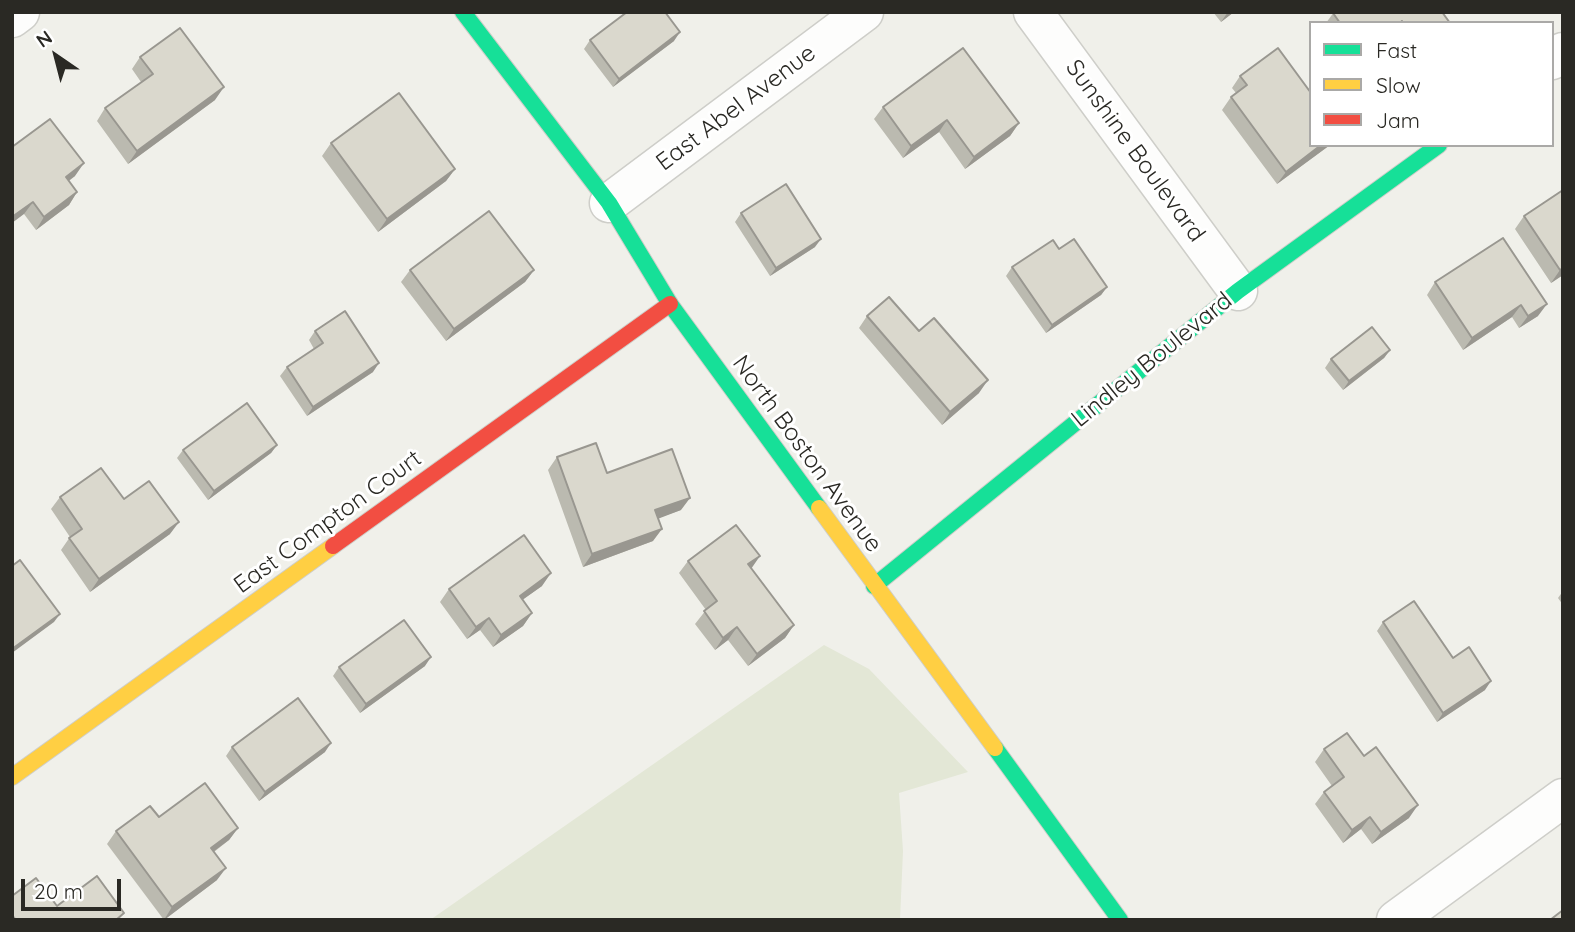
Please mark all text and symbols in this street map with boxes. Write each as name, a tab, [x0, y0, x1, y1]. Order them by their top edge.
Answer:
north arrow	[21, 21, 91, 91]
legend	[1309, 21, 1554, 147]
text: N	[31, 25, 57, 53]
text: Fast	[1376, 37, 1417, 63]
street label: East Abel Avenue	[651, 39, 821, 177]
street label: Sunshine Boulevard	[1059, 54, 1211, 248]
text: Slow	[1376, 72, 1421, 98]
text: Jam	[1376, 107, 1420, 133]
street label: Lindley Boulevard	[1066, 286, 1238, 434]
street label: North Boston Avenue	[726, 350, 888, 558]
street label: East Compton Court	[229, 444, 427, 600]
scale bar	[24, 866, 124, 910]
text: 20 m	[34, 878, 83, 904]

